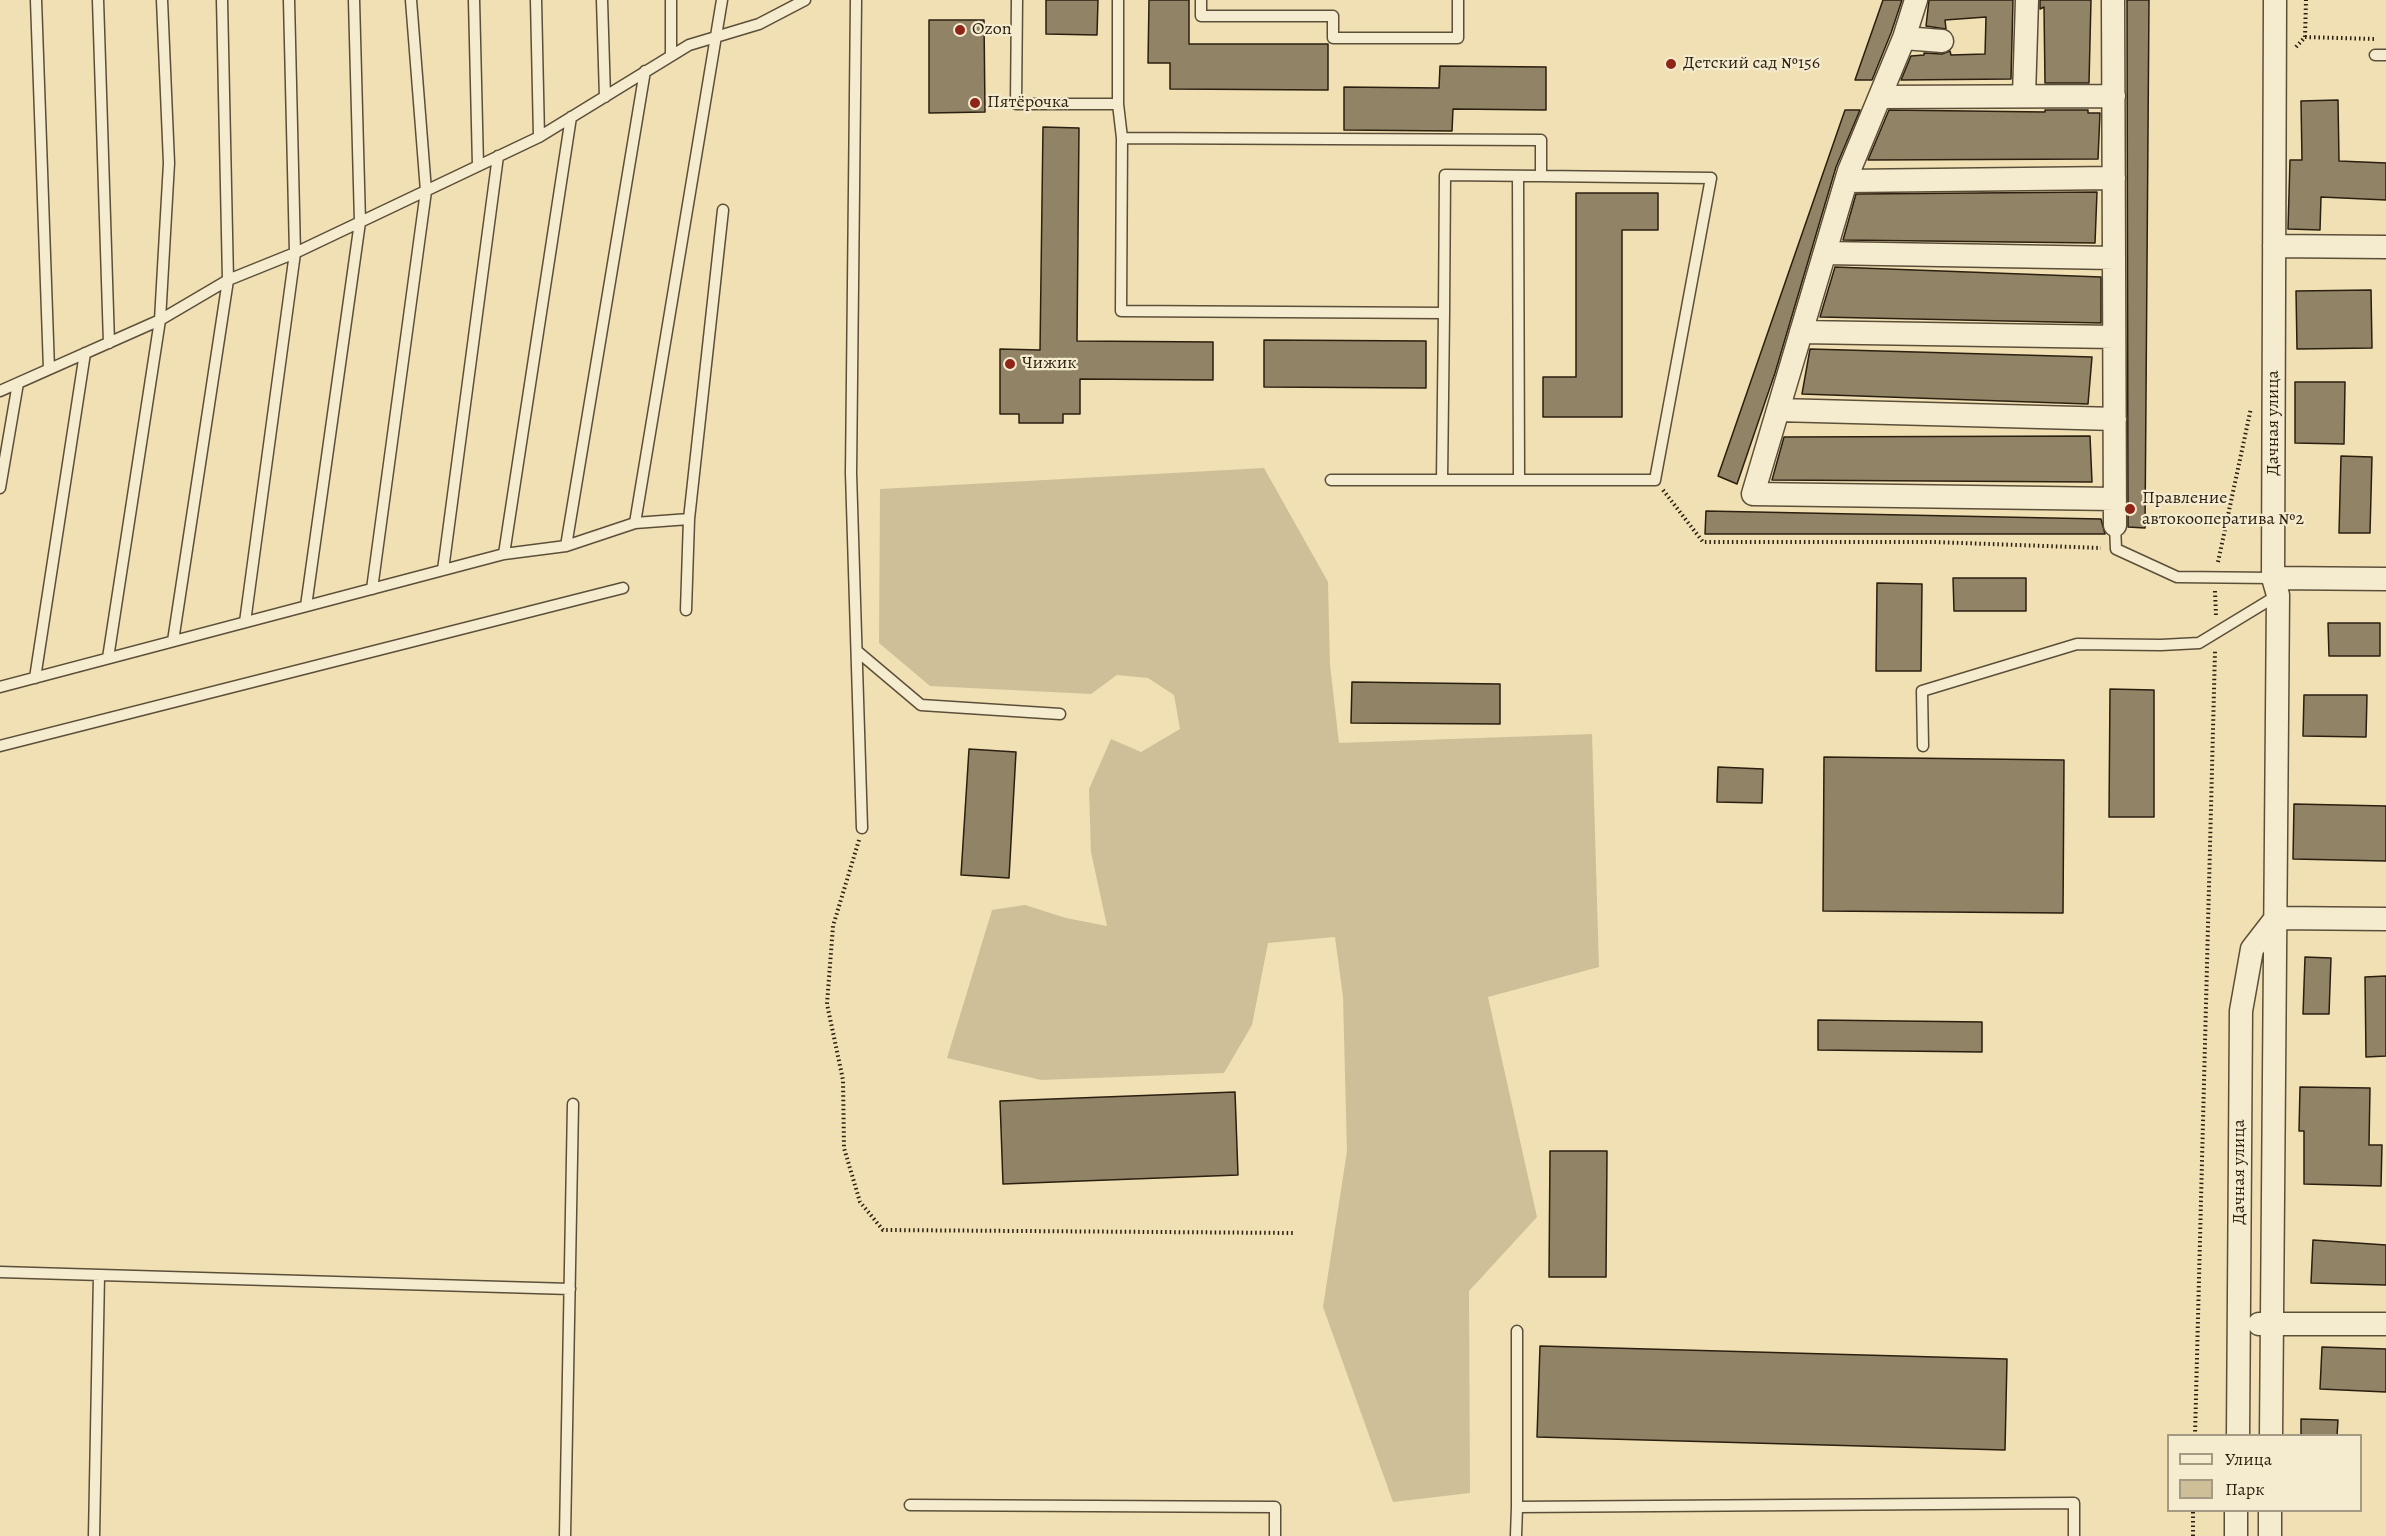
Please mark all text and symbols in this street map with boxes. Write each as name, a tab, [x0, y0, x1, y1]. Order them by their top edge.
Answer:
place label: Ozon	[972, 19, 1012, 41]
marker: Ozon	[953, 23, 967, 37]
place label: Детский сад №156	[1683, 53, 1820, 75]
marker: Детский сад №156	[1664, 57, 1678, 71]
place label: Пятёрочка	[987, 92, 1069, 114]
marker: Пятёрочка	[968, 96, 982, 110]
place label: Чижик	[1022, 353, 1077, 375]
marker: Чижик	[1003, 357, 1017, 371]
street label: Дачная улица	[2263, 370, 2285, 476]
place label: Правление автокооператива №2	[2142, 488, 2304, 530]
marker: Правление автокооператива №2	[2123, 502, 2137, 516]
street label: Дачная улица	[2229, 1119, 2251, 1225]
legend	[2167, 1434, 2362, 1512]
text: Улица	[2225, 1447, 2272, 1471]
text: Парк	[2225, 1477, 2265, 1501]

